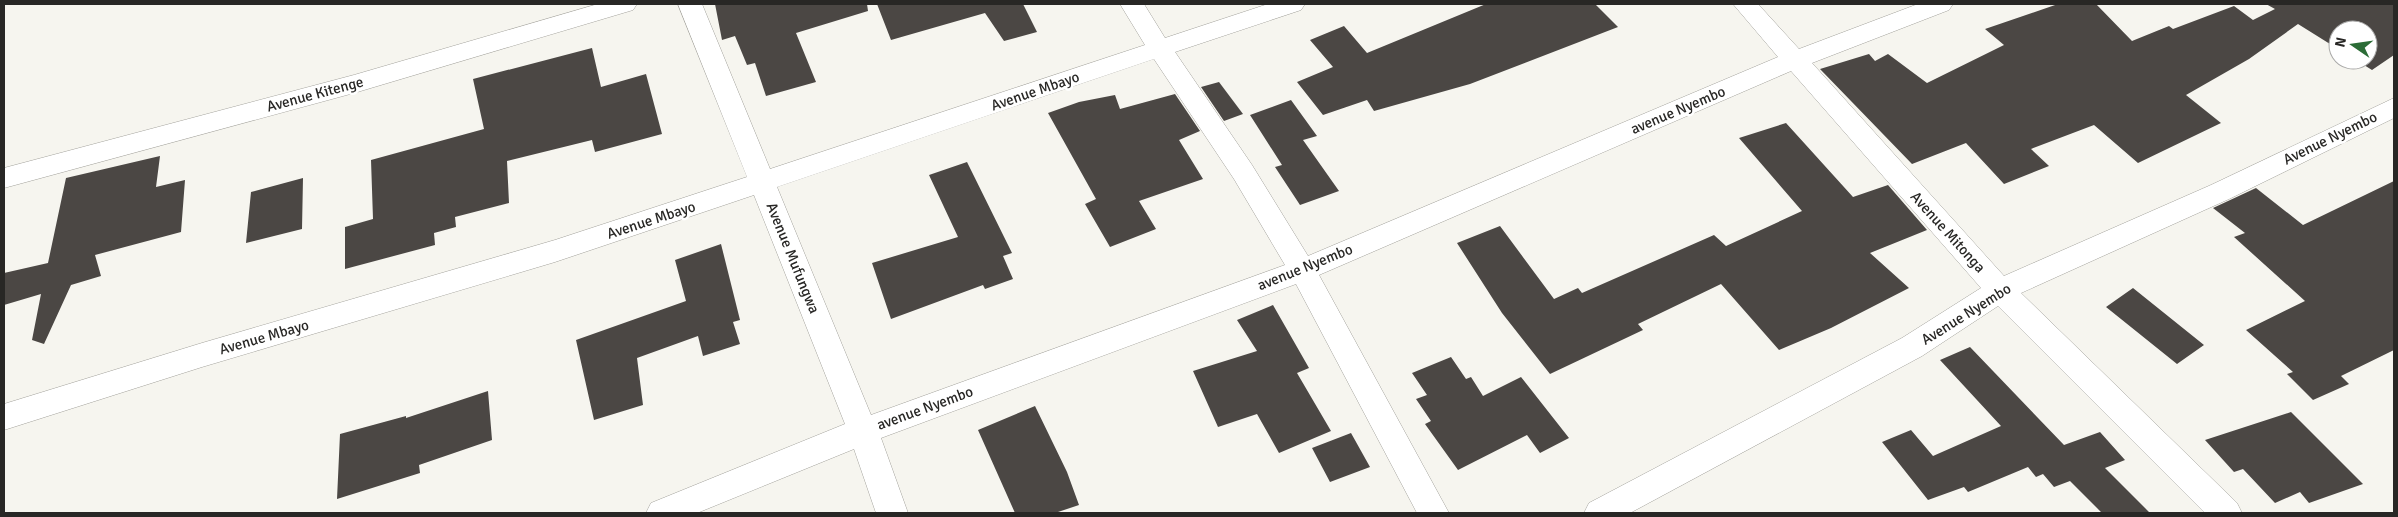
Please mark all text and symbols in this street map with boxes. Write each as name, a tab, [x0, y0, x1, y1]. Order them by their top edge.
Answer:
north arrow	[2328, 20, 2378, 70]
text: N	[2331, 36, 2350, 49]
street label: Avenue Mbayo	[988, 67, 1082, 115]
street label: Avenue Kitenge	[265, 72, 365, 116]
street label: avenue Nyembo	[1628, 82, 1728, 138]
street label: Avenue Nyembo	[2280, 107, 2380, 169]
street label: Avenue Mitonga	[1907, 188, 1989, 276]
street label: Avenue Mbayo	[604, 197, 698, 243]
street label: Avenue Mufungwa	[763, 200, 823, 316]
street label: avenue Nyembo	[1255, 240, 1355, 294]
street label: Avenue Nyembo	[1918, 279, 2014, 349]
street label: Avenue Mbayo	[217, 316, 311, 358]
street label: avenue Nyembo	[875, 382, 976, 434]

